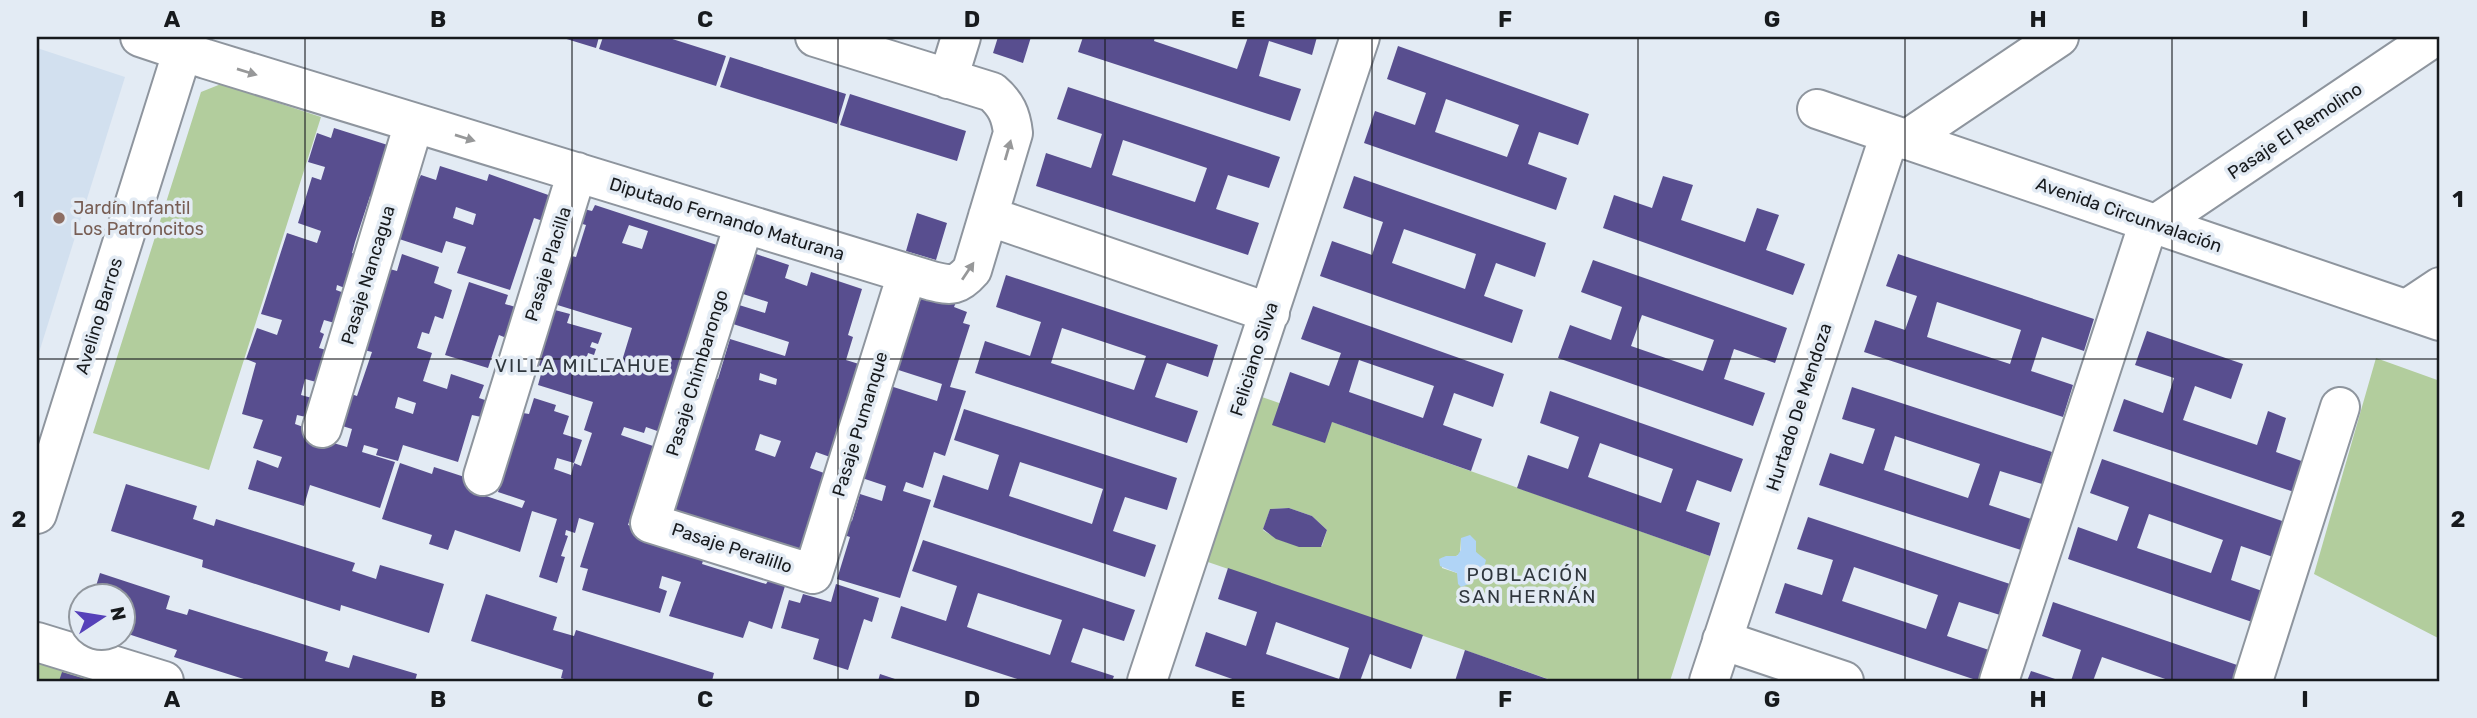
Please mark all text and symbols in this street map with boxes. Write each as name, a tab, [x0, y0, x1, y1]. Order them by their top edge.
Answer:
text: A	[164, 5, 181, 33]
text: B	[430, 5, 446, 33]
text: C	[697, 5, 713, 33]
text: D	[964, 5, 980, 33]
text: E	[1231, 5, 1245, 33]
text: F	[1498, 5, 1512, 33]
text: G	[1764, 5, 1780, 33]
text: H	[2029, 5, 2047, 33]
text: I	[2301, 5, 2309, 33]
one-way arrow	[237, 67, 258, 77]
street label: Pasaje El Remolino	[2224, 78, 2366, 184]
one-way arrow	[455, 134, 476, 144]
one-way arrow	[1003, 140, 1013, 161]
street label: Diputado Fernando Maturana	[607, 173, 847, 265]
street label: Avenida Circunvalación	[2033, 173, 2225, 257]
text: 1	[13, 185, 25, 213]
text: 1	[2452, 185, 2464, 213]
place label: Jardín Infantil Los Patroncitos	[73, 197, 204, 240]
street label: Pasaje Nancagua	[336, 203, 400, 347]
street label: Pasaje Placilla	[520, 204, 576, 324]
marker: Jardín Infantil Los Patroncitos	[51, 210, 67, 226]
street label: Avelino Barros	[71, 255, 127, 377]
one-way arrow	[960, 262, 974, 281]
street label: Pasaje Chimbarongo	[661, 287, 733, 459]
street label: Feliciano Silva	[1225, 299, 1283, 419]
street label: Hurtado De Mendoza	[1761, 320, 1837, 494]
street label: Pasaje Pumanque	[827, 349, 893, 499]
district label: VILLA MILLAHUE	[495, 354, 671, 377]
text: 2	[12, 505, 26, 533]
text: 2	[2451, 505, 2465, 533]
street label: Pasaje Peralillo	[669, 518, 795, 578]
district label: POBLACIÓN SAN HERNÁN	[1459, 563, 1597, 608]
north arrow	[66, 582, 136, 652]
text: N	[105, 604, 131, 623]
text: A	[164, 685, 181, 713]
text: B	[430, 685, 446, 713]
text: C	[697, 685, 713, 713]
text: D	[964, 685, 980, 713]
text: E	[1231, 685, 1245, 713]
text: F	[1498, 685, 1512, 713]
text: G	[1764, 685, 1780, 713]
text: H	[2029, 685, 2047, 713]
text: I	[2301, 685, 2309, 713]

